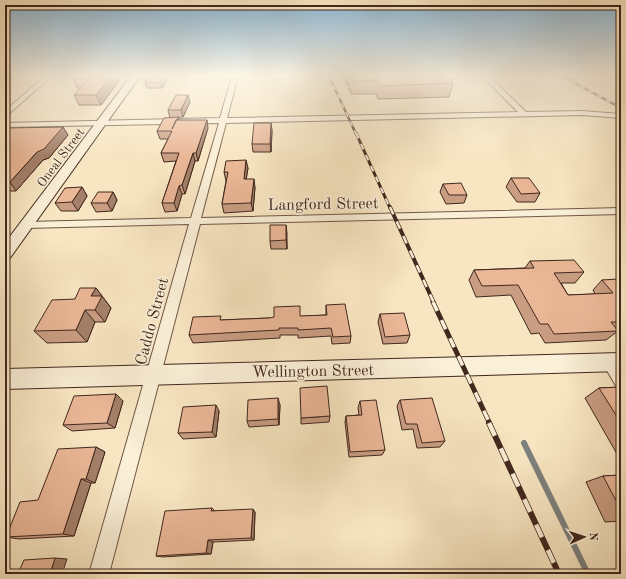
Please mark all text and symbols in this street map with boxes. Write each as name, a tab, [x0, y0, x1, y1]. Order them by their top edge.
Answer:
street label: Oneal Street	[35, 126, 88, 190]
street label: Langford Street	[267, 196, 379, 214]
street label: Caddo Street	[134, 276, 172, 367]
street label: Wellington Street	[252, 363, 375, 381]
north arrow	[564, 517, 604, 557]
text: N	[587, 532, 598, 542]

